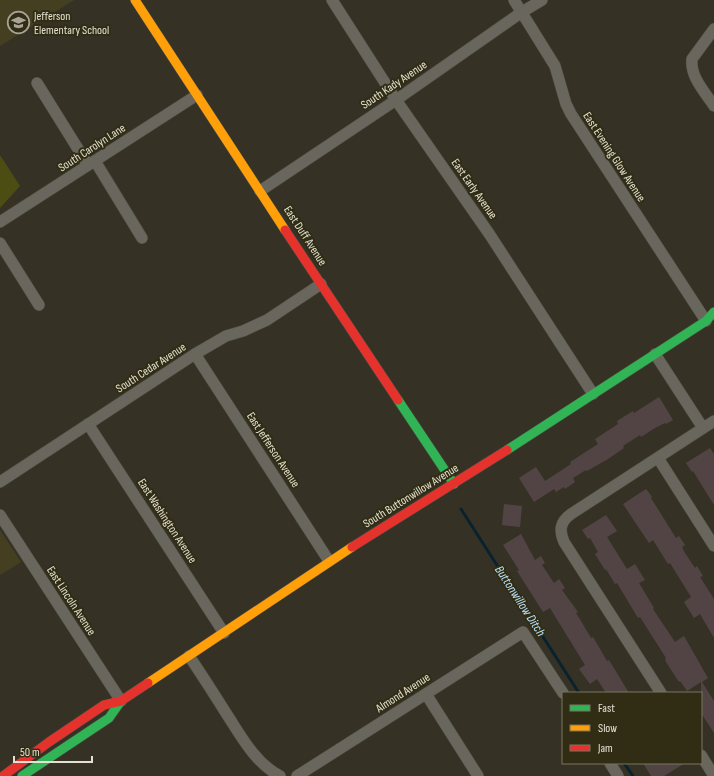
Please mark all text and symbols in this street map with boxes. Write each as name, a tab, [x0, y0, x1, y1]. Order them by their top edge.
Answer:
place label: Jefferson Elementary School	[33, 9, 109, 38]
school or university icon: Jefferson Elementary School	[6, 10, 32, 36]
street label: South Kady Avenue	[358, 57, 430, 113]
street label: East Evening Glow Avenue	[579, 109, 649, 205]
street label: South Carolyn Lane	[56, 121, 129, 175]
street label: East Early Avenue	[448, 156, 500, 222]
street label: East Duff Avenue	[280, 203, 330, 269]
street label: South Cedar Avenue	[113, 340, 189, 396]
street label: East Jefferson Avenue	[243, 409, 303, 491]
street label: South Buttonwillow Avenue	[360, 460, 462, 531]
street label: East Washington Avenue	[134, 476, 200, 566]
water label: Buttonwillow Ditch	[491, 563, 549, 640]
street label: East Lincoln Avenue	[43, 564, 99, 639]
street label: Almond Avenue	[372, 670, 433, 717]
legend	[562, 692, 702, 764]
text: Fast	[598, 701, 615, 716]
text: Slow	[598, 721, 617, 736]
scale bar	[14, 738, 92, 764]
text: Jam	[597, 741, 613, 756]
text: 50 m	[20, 745, 40, 760]

